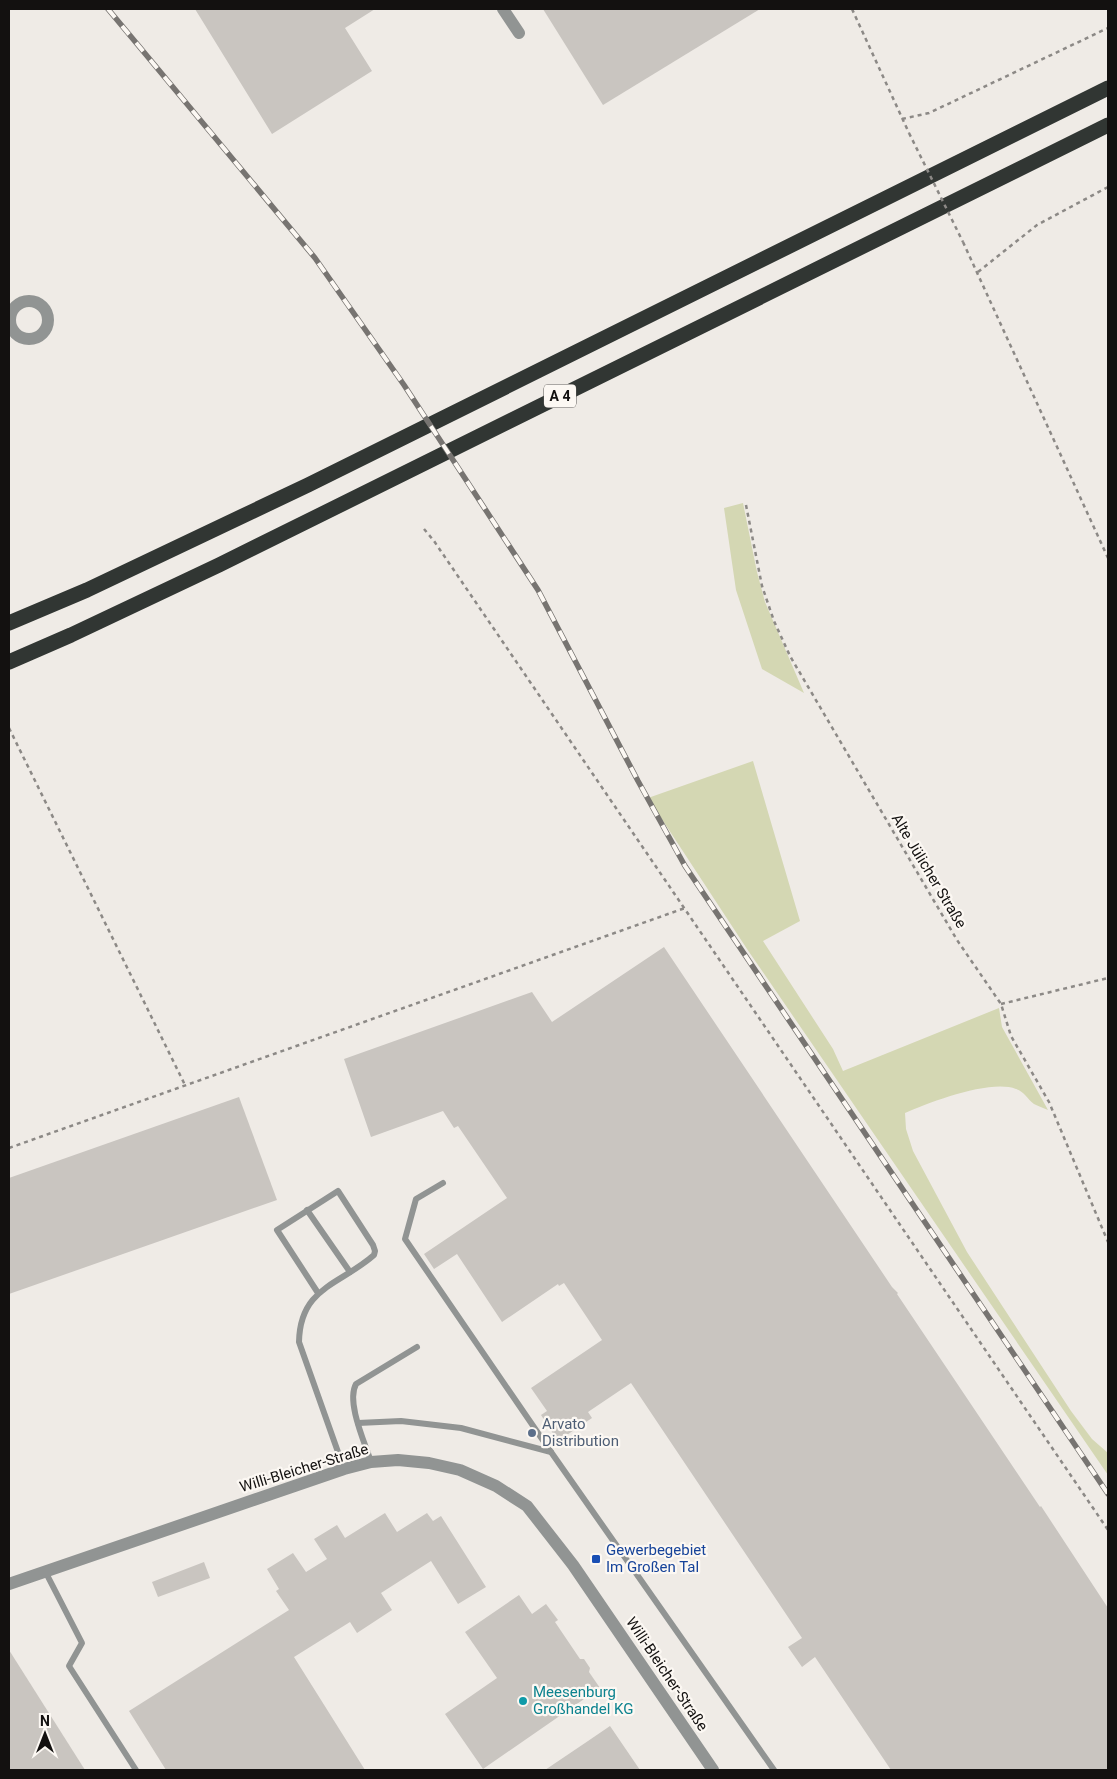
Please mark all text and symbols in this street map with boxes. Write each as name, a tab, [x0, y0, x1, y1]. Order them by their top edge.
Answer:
road number: A 4	[544, 384, 576, 408]
street label: Alte Jülicher Straße	[888, 810, 970, 932]
place label: Arvato Distribution	[542, 1415, 619, 1450]
marker: Arvato Distribution	[526, 1427, 538, 1439]
street label: Willi-Bleicher-Straße	[237, 1440, 371, 1496]
place label: Gewerbegebiet Im Großen Tal	[606, 1541, 706, 1576]
marker: Gewerbegebiet Im Großen Tal	[590, 1553, 602, 1565]
street label: Willi-Bleicher-Straße	[622, 1614, 712, 1734]
place label: Meesenburg Großhandel KG	[533, 1683, 634, 1718]
marker: Meesenburg Großhandel KG	[517, 1695, 529, 1707]
north arrow	[20, 1709, 70, 1759]
text: N	[40, 1713, 50, 1729]

